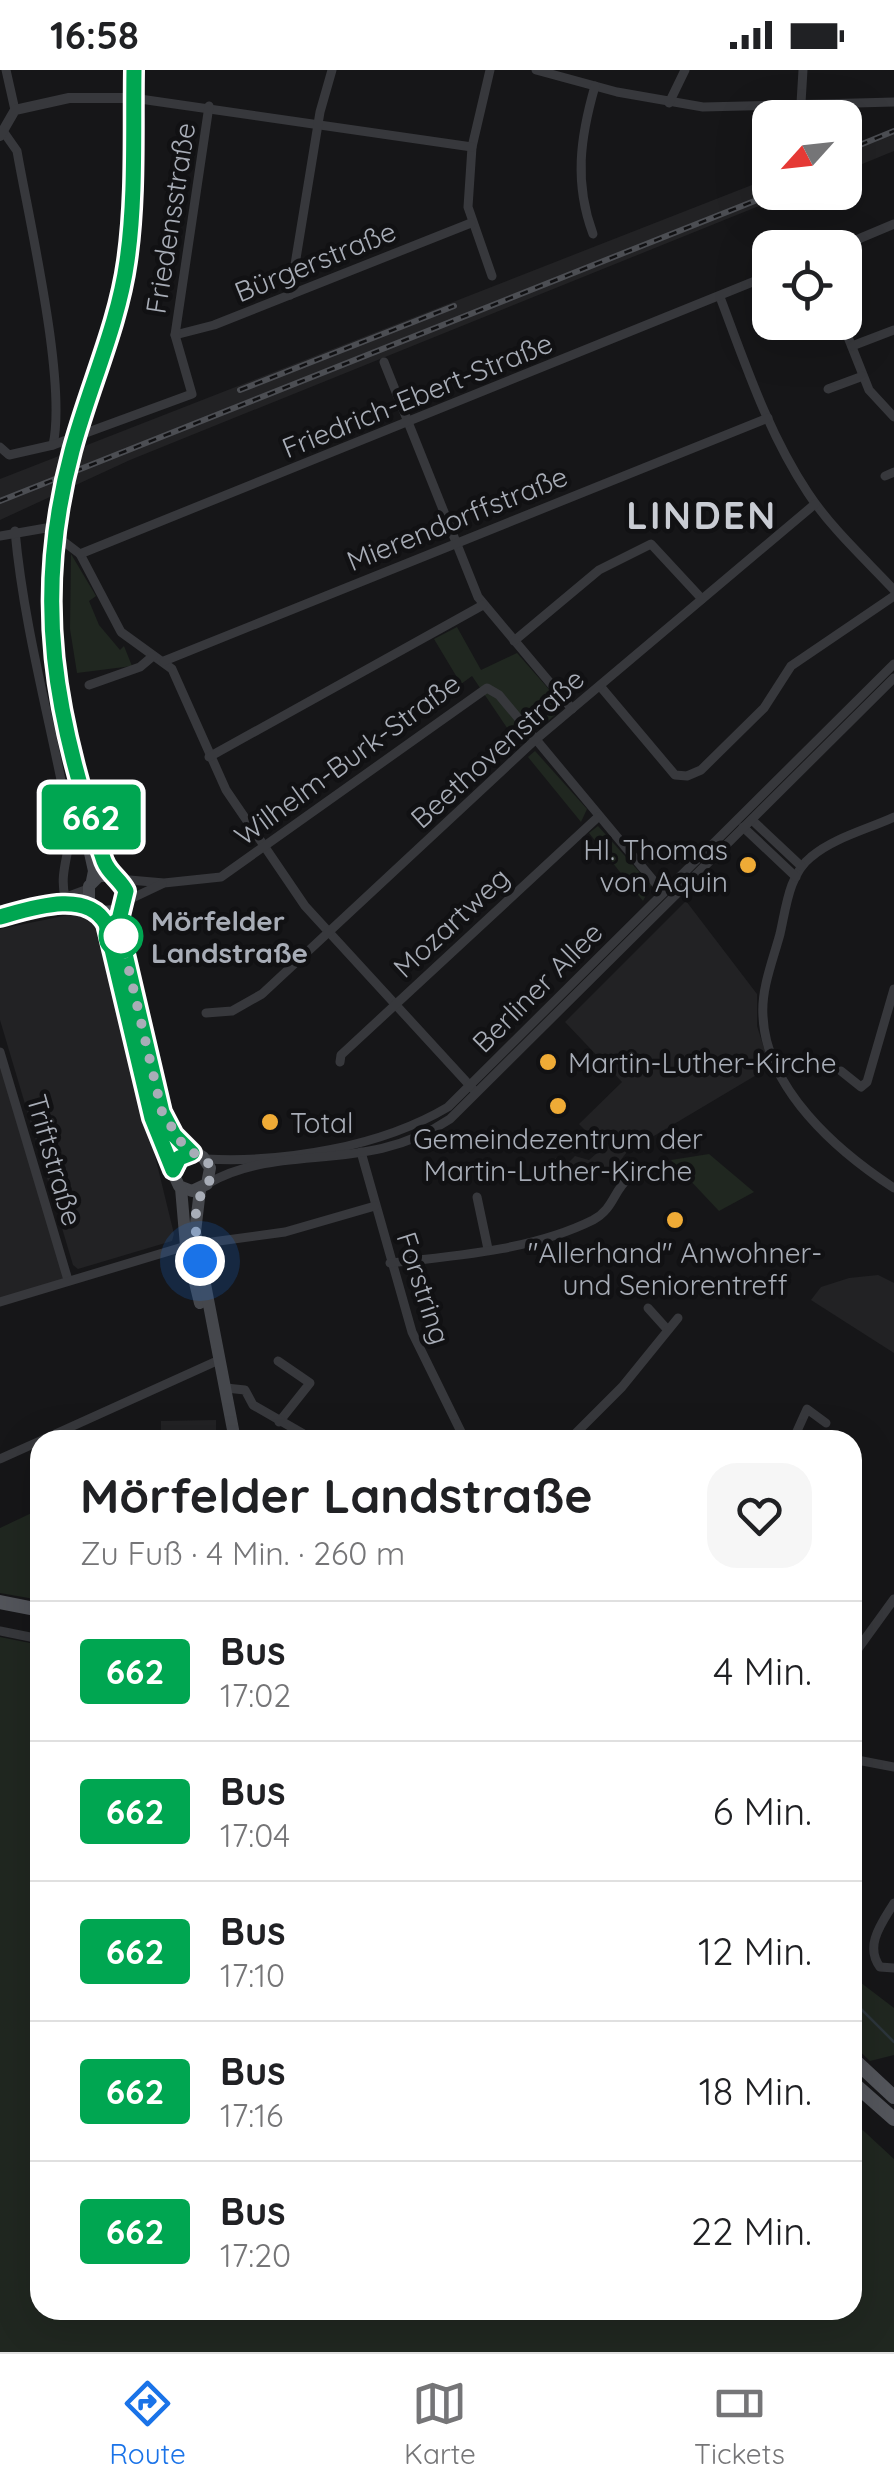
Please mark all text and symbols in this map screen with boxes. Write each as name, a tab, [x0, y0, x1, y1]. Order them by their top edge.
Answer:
text: 16:58	[50, 11, 139, 59]
north arrow	[752, 100, 862, 210]
map controls	[752, 100, 862, 340]
street label: Friedensstraße	[138, 120, 202, 316]
street label: Bürgerstraße	[229, 213, 401, 309]
button: locate	[752, 230, 862, 340]
street label: Friedrich-Ebert-Straße	[277, 325, 557, 465]
street label: Mierendorffstraße	[342, 458, 572, 578]
district label: LINDEN	[626, 491, 778, 539]
street label: Beethovenstraße	[403, 661, 591, 835]
street label: Wilhelm-Burk-Straße	[227, 665, 467, 853]
line badge: 662	[34, 784, 148, 850]
text: 662	[62, 795, 120, 839]
place label: Hl. Thomas von Aquin	[583, 832, 728, 899]
marker: Hl. Thomas von Aquin	[737, 854, 759, 876]
street label: Mozartweg	[386, 859, 516, 985]
place label: Mörfelder Landstraße	[151, 903, 308, 970]
marker: Mörfelder Landstraße	[100, 915, 142, 957]
street label: Berliner Allee	[465, 915, 609, 1059]
place label: Martin-Luther-Kirche	[568, 1045, 837, 1080]
marker: Martin-Luther-Kirche	[537, 1051, 559, 1073]
street label: Triftstraße	[20, 1090, 90, 1230]
marker: Gemeindezentrum der Martin-Luther-Kirche	[547, 1095, 569, 1117]
place label: Total	[290, 1105, 353, 1140]
marker: Total	[259, 1111, 281, 1133]
place label: Gemeindezentrum der Martin-Luther-Kirche	[413, 1121, 703, 1188]
marker: "Allerhand" Anwohner- und Seniorentreff	[664, 1209, 686, 1231]
street label: Forstring	[389, 1227, 459, 1349]
place label: "Allerhand" Anwohner- und Seniorentreff	[528, 1235, 822, 1302]
your location	[175, 1236, 225, 1286]
button: heart	[707, 1463, 812, 1568]
text: Mörfelder Landstraße	[80, 1465, 593, 1525]
text: Zu Fuß · 4 Min. · 260 m	[80, 1533, 405, 1573]
text: Bus	[220, 1627, 286, 1675]
text: 4 Min.	[713, 1647, 812, 1695]
text: 662	[106, 1649, 164, 1693]
text: 17:02	[220, 1675, 291, 1715]
text: Bus	[220, 1767, 286, 1815]
text: 6 Min.	[713, 1787, 812, 1835]
text: 662	[106, 1789, 164, 1833]
text: 17:04	[220, 1815, 290, 1855]
text: Bus	[220, 1907, 286, 1955]
text: 12 Min.	[698, 1927, 812, 1975]
text: 662	[106, 1929, 164, 1973]
text: 17:10	[220, 1955, 285, 1995]
text: Bus	[220, 2047, 286, 2095]
text: 18 Min.	[699, 2067, 812, 2115]
text: 662	[106, 2069, 164, 2113]
text: 17:16	[220, 2095, 283, 2135]
text: Bus	[220, 2187, 286, 2235]
text: 22 Min.	[691, 2207, 812, 2255]
text: 662	[106, 2209, 164, 2253]
text: 17:20	[220, 2235, 291, 2275]
tab: Route	[109, 2376, 186, 2471]
tab: Karte	[404, 2376, 476, 2471]
tab: Tickets	[694, 2376, 785, 2471]

